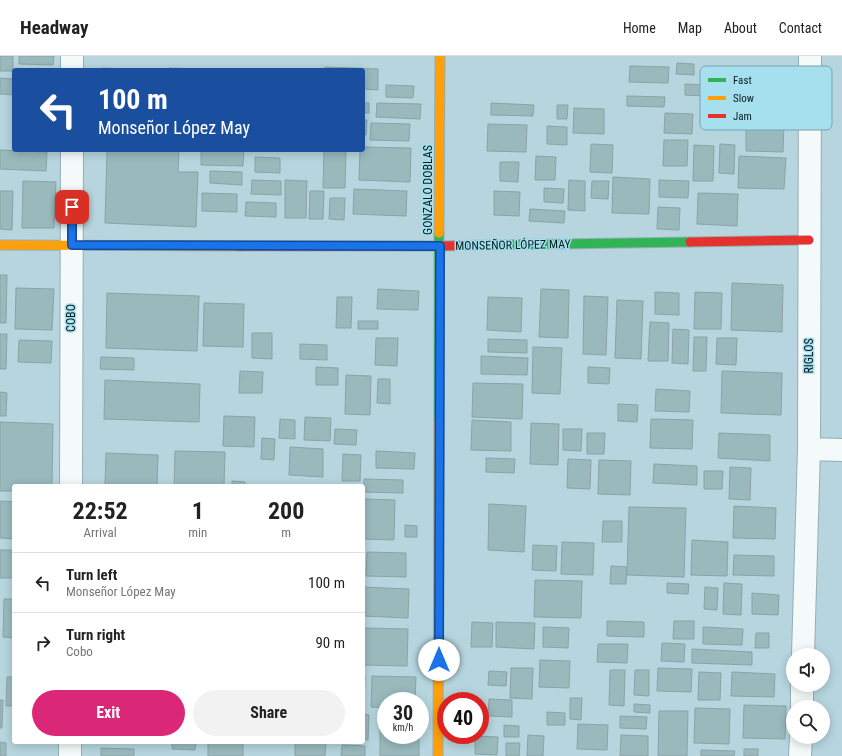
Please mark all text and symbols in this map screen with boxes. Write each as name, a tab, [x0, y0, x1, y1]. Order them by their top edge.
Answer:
text: Headway	[20, 16, 88, 39]
text: Home	[623, 20, 656, 36]
text: Map	[678, 20, 702, 36]
text: About	[724, 20, 757, 36]
text: Contact	[779, 20, 822, 36]
legend	[700, 66, 832, 130]
text: Fast	[733, 74, 752, 87]
text: 100 m	[98, 83, 168, 116]
icon: left	[32, 84, 84, 136]
text: Slow	[733, 92, 754, 105]
text: Jam	[733, 110, 752, 123]
text: Monseñor López May	[98, 117, 250, 138]
street label: GONZALO DOBLAS	[421, 145, 435, 235]
pin	[55, 190, 89, 224]
icon: arrive	[61, 196, 83, 218]
street label: MONSEÑOR LÓPEZ MAY	[455, 235, 572, 253]
street label: COBO	[64, 304, 78, 332]
street label: RIGLOS	[802, 338, 816, 374]
text: 22:52	[73, 497, 128, 525]
text: 1	[192, 497, 204, 525]
text: 200	[268, 497, 304, 525]
text: Arrival	[84, 525, 117, 540]
text: min	[188, 525, 207, 540]
text: m	[281, 525, 291, 540]
text: Turn left	[66, 566, 117, 584]
icon: left	[32, 572, 54, 594]
text: 100 m	[308, 574, 345, 592]
text: Monseñor López May	[66, 584, 176, 599]
text: Turn right	[66, 626, 125, 644]
icon: right	[32, 632, 54, 654]
text: 90 m	[315, 634, 345, 652]
position arrow	[418, 639, 460, 681]
text: Cobo	[66, 644, 93, 659]
map controls	[786, 648, 830, 744]
button: sound	[786, 648, 830, 692]
button: Exit	[32, 690, 185, 736]
button: Share	[193, 690, 345, 736]
speed limit sign: 40	[437, 692, 489, 744]
button: search	[786, 700, 830, 744]
text: 30	[393, 701, 413, 725]
text: km/h	[393, 722, 413, 733]

